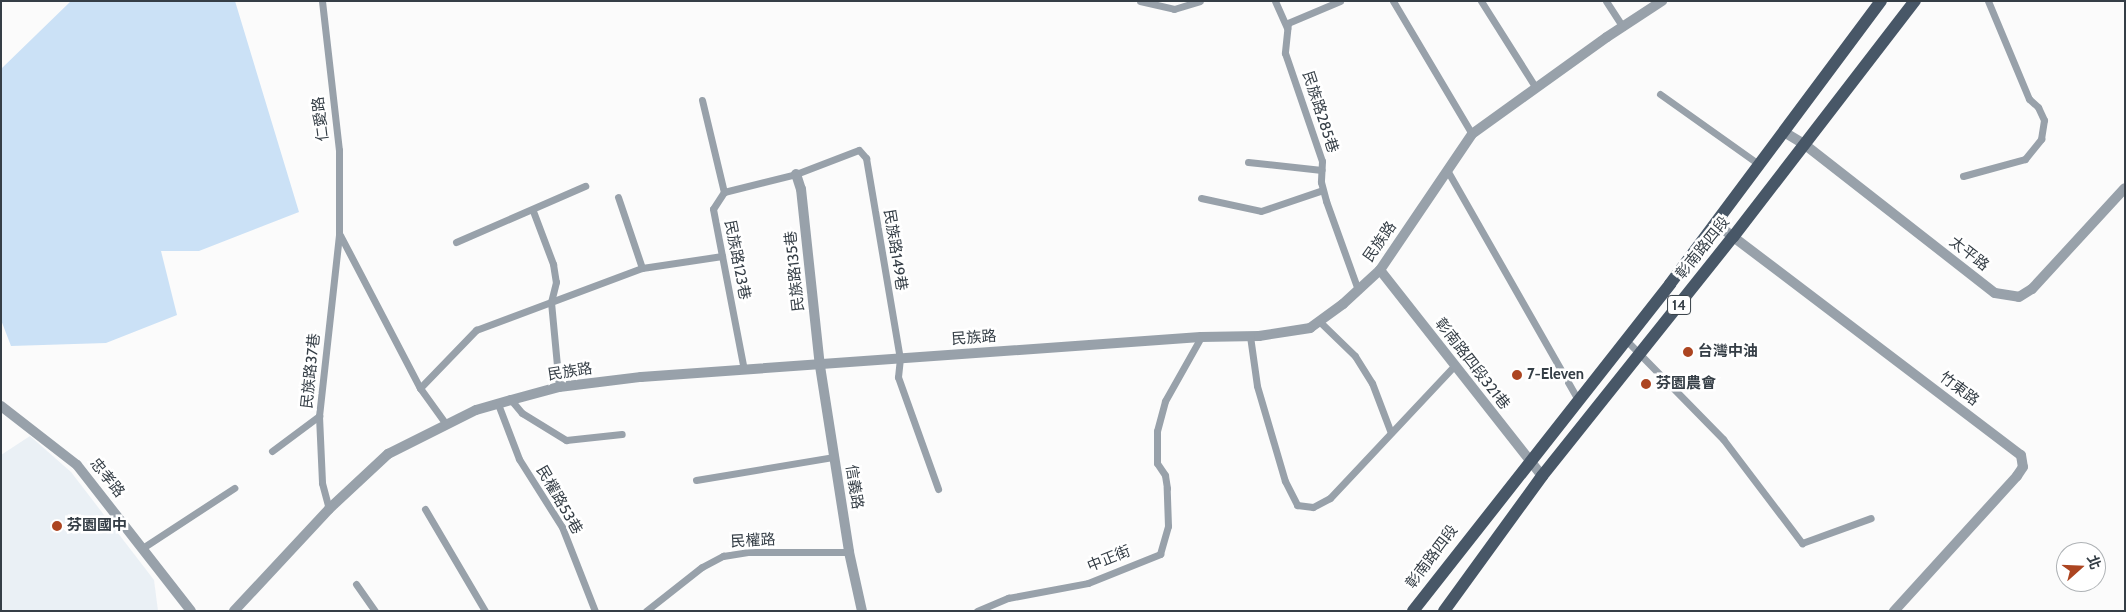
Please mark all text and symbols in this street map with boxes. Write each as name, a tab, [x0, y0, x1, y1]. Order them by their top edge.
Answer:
street label: 民族路285巷	[1298, 69, 1342, 155]
street label: 仁愛路	[309, 96, 333, 142]
street label: 民族路149巷	[880, 208, 910, 292]
street label: 彰南路四段	[1672, 213, 1734, 283]
street label: 民族路	[1360, 218, 1400, 266]
street label: 民族路123巷	[720, 219, 754, 301]
street label: 民族路135巷	[782, 230, 808, 312]
street label: 太平路	[1946, 233, 1992, 275]
road number: 14	[1666, 294, 1692, 316]
street label: 彰南路四段321巷	[1431, 315, 1513, 413]
street label: 民族路	[951, 327, 997, 349]
street label: 民族路37巷	[298, 332, 324, 410]
place label: 台灣中油	[1698, 343, 1758, 361]
marker: 台灣中油	[1682, 346, 1694, 358]
street label: 民族路	[546, 360, 594, 384]
place label: 7-Eleven	[1527, 366, 1584, 384]
street label: 竹東路	[1936, 368, 1982, 410]
marker: 7-Eleven	[1511, 369, 1523, 381]
place label: 芬園農會	[1656, 375, 1716, 393]
marker: 芬園農會	[1640, 378, 1652, 390]
street label: 忠孝路	[86, 455, 128, 501]
street label: 民權路53巷	[532, 462, 586, 538]
street label: 信義路	[842, 463, 866, 511]
place label: 芬園國中	[67, 517, 127, 535]
marker: 芬園國中	[51, 520, 63, 532]
street label: 彰南路四段	[1402, 522, 1462, 592]
street label: 民權路	[730, 531, 776, 551]
street label: 中正街	[1085, 542, 1133, 576]
north arrow	[2056, 542, 2106, 592]
text: 北	[2083, 553, 2105, 572]

